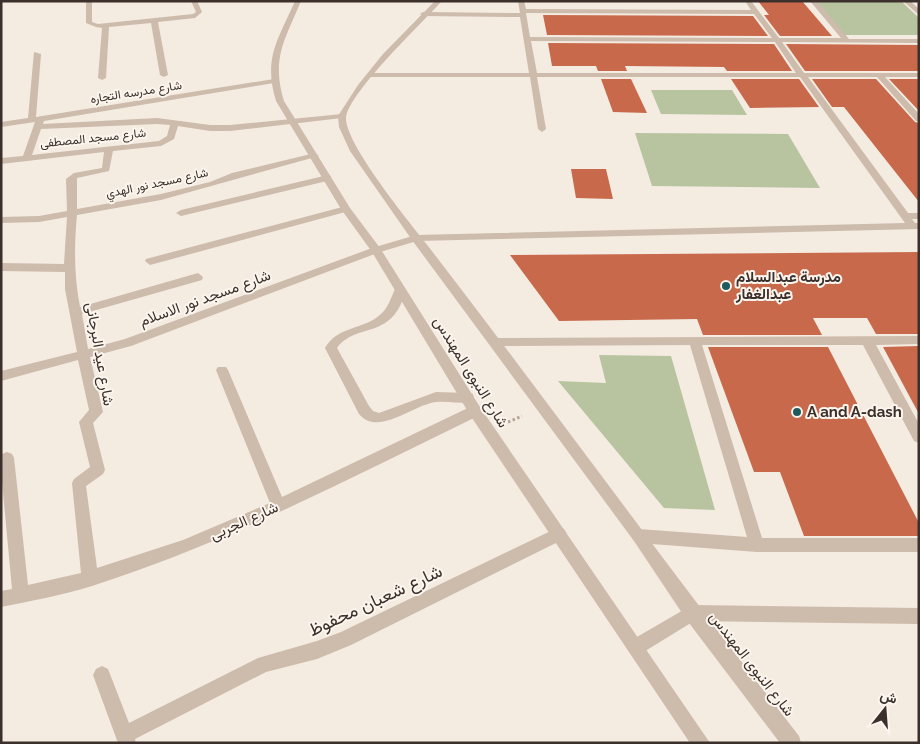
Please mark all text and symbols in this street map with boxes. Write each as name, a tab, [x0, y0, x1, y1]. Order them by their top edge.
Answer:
street label: شارع مدرسه التجاره	[89, 78, 183, 108]
street label: شارع مسجد المصطفى	[39, 125, 147, 153]
street label: شارع مسجد نور الهدي	[105, 165, 210, 204]
street label: شارع مسجد نور الاسلام	[137, 266, 274, 332]
place label: مدرسة عبدالسلام عبدالغفار	[735, 268, 841, 303]
marker: مدرسة عبدالسلام عبدالغفار	[720, 280, 732, 292]
street label: شارع عيد البرجانى	[80, 301, 118, 408]
street label: شارع النبوى المهندس	[428, 313, 513, 432]
place label: A and A-dash	[807, 403, 902, 421]
marker: A and A-dash	[791, 406, 803, 418]
street label: شارع الجربى	[207, 498, 282, 546]
street label: شارع شعبان محفوظ	[305, 560, 446, 642]
street label: شارع النبوى المهندس	[704, 608, 799, 721]
north arrow	[860, 684, 910, 734]
text: ش	[878, 686, 899, 708]

